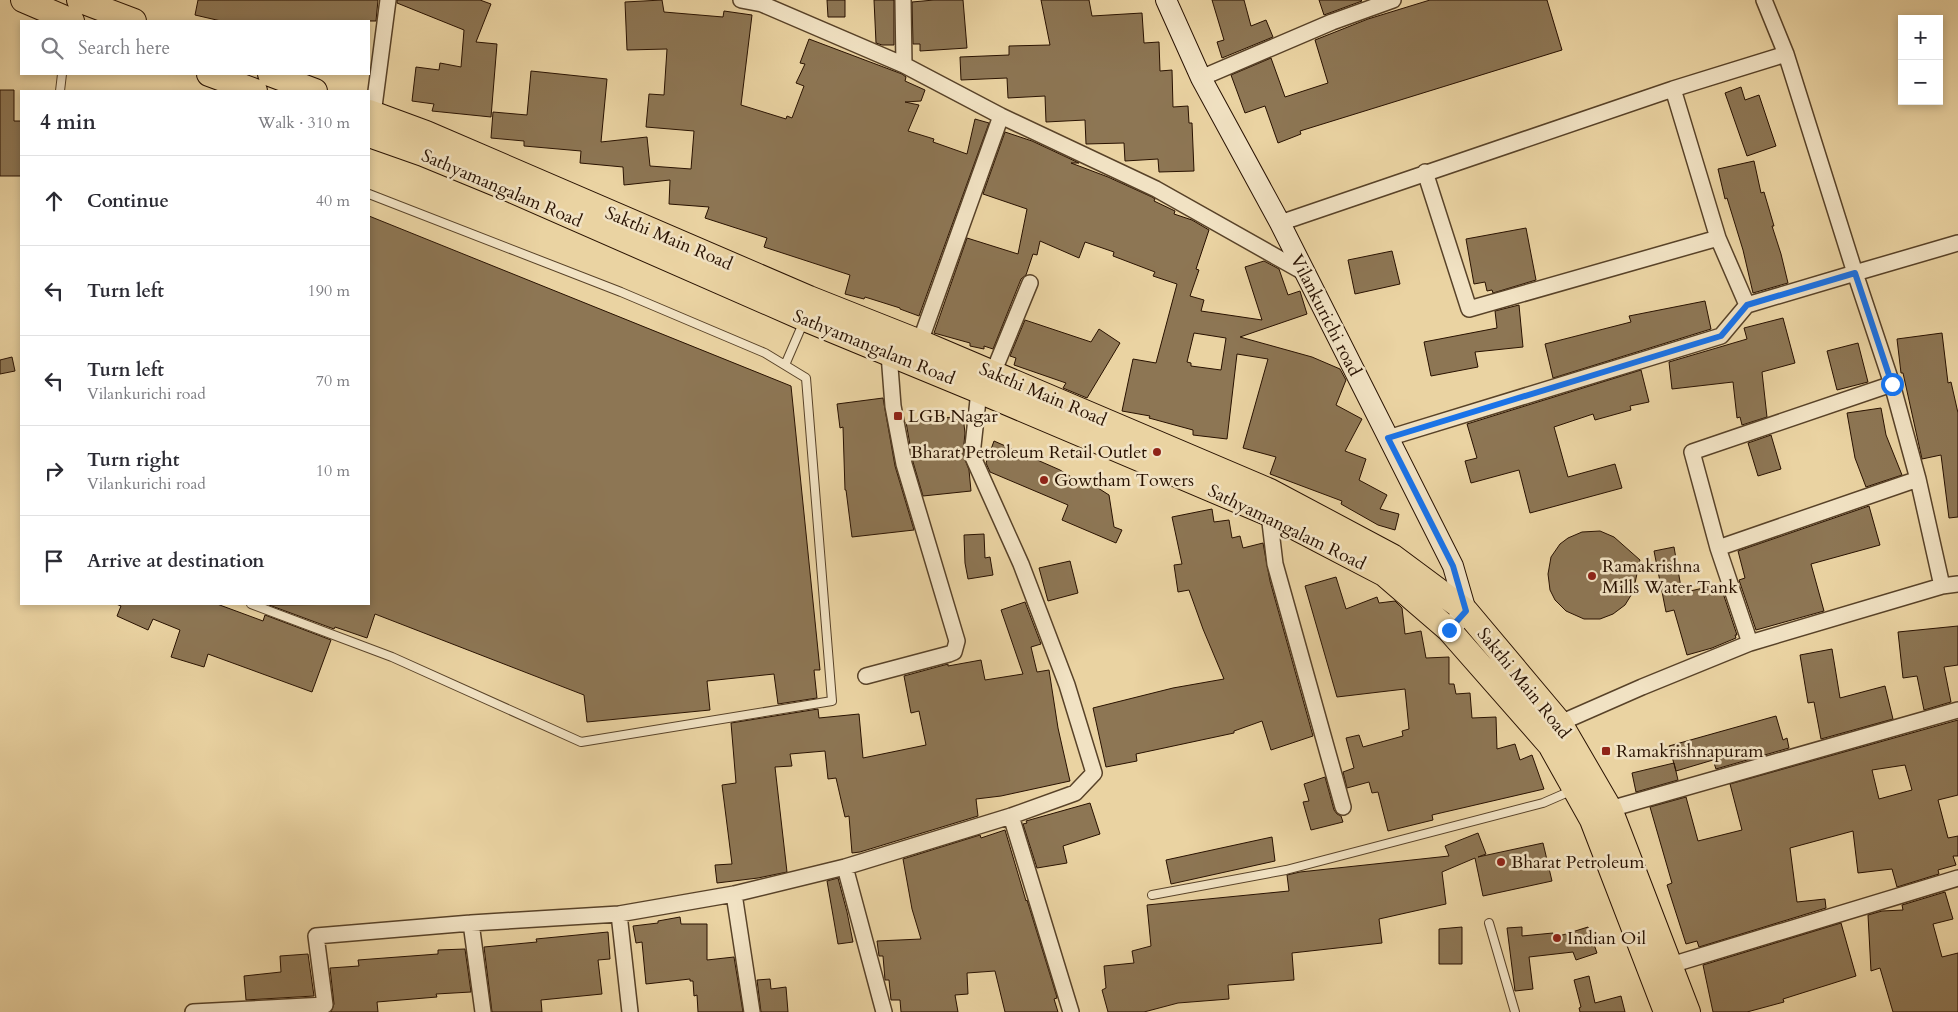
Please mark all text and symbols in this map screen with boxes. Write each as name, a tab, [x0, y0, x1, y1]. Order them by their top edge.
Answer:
map controls	[1898, 15, 1943, 105]
button: +	[1898, 15, 1943, 60]
search box	[20, 20, 370, 75]
icon: search	[38, 34, 66, 62]
text: Search here	[78, 35, 170, 61]
button: −	[1898, 60, 1943, 105]
text: 4 min	[40, 108, 96, 137]
text: Walk · 310 m	[258, 112, 350, 134]
street label: Sathyamangalam Road	[417, 143, 587, 234]
icon: ahead	[40, 187, 68, 215]
text: Continue	[87, 188, 169, 214]
text: 40 m	[316, 190, 350, 212]
street label: Sakthi Main Road	[601, 200, 737, 277]
street label: Vilankurichi road	[1284, 250, 1367, 381]
icon: left	[40, 277, 68, 305]
text: Turn left	[87, 278, 164, 304]
text: 190 m	[308, 280, 350, 302]
street label: Sathyamangalam Road	[789, 304, 959, 392]
street label: Sakthi Main Road	[975, 356, 1111, 433]
text: Turn left	[87, 357, 164, 383]
icon: left	[40, 367, 68, 395]
text: 70 m	[316, 370, 350, 392]
route start	[1881, 373, 1904, 396]
text: Vilankurichi road	[87, 383, 206, 405]
place label: LGB Nagar	[908, 404, 998, 429]
marker: LGB Nagar	[892, 410, 904, 422]
place label: Bharat Petroleum Retail Outlet	[911, 440, 1147, 465]
marker: Bharat Petroleum Retail Outlet	[1151, 446, 1163, 458]
text: Turn right	[87, 447, 179, 473]
icon: right	[40, 457, 68, 485]
text: 10 m	[316, 460, 350, 482]
place label: Gowtham Towers	[1054, 468, 1194, 493]
text: Vilankurichi road	[87, 473, 206, 495]
marker: Gowtham Towers	[1038, 474, 1050, 486]
street label: Sathyamangalam Road	[1204, 478, 1370, 577]
icon: arrive	[40, 547, 68, 575]
text: Arrive at destination	[87, 548, 264, 574]
place label: Ramakrishna Mills Water Tank	[1602, 554, 1738, 600]
marker: Ramakrishna Mills Water Tank	[1586, 570, 1598, 582]
route end	[1438, 619, 1461, 642]
street label: Sakthi Main Road	[1471, 622, 1576, 744]
place label: Ramakrishnapuram	[1616, 739, 1764, 764]
marker: Ramakrishnapuram	[1600, 745, 1612, 757]
place label: Bharat Petroleum	[1511, 850, 1645, 875]
marker: Bharat Petroleum	[1495, 856, 1507, 868]
place label: Indian Oil	[1567, 926, 1646, 951]
marker: Indian Oil	[1551, 932, 1563, 944]

